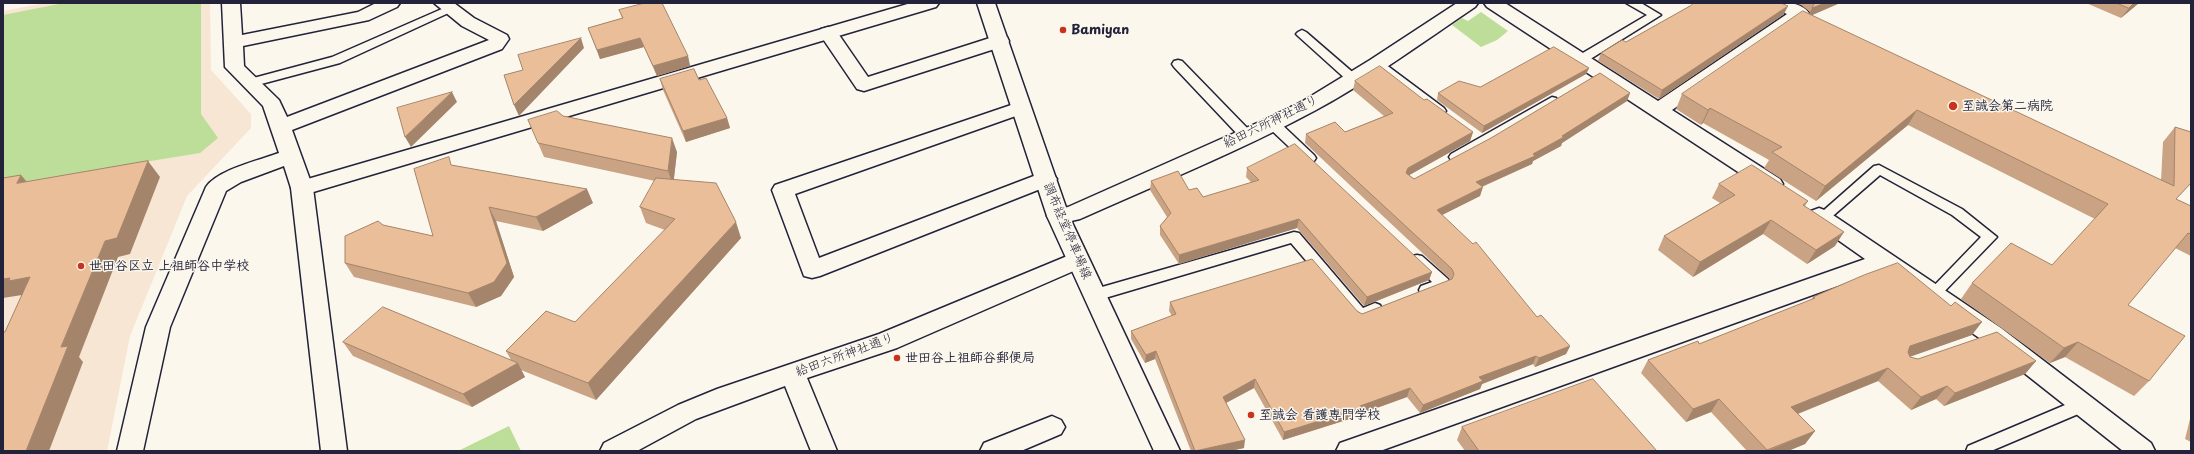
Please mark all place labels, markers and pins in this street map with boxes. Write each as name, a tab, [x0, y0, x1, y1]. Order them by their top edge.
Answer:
place label: Bamiyan	[1071, 22, 1129, 38]
marker: Bamiyan	[1058, 25, 1068, 35]
place label: 至誠会第二病院	[1962, 98, 2053, 114]
marker: 至誠会第二病院	[1947, 100, 1959, 112]
place label: 世田谷区立 上祖師谷中学校	[89, 258, 249, 274]
marker: 世田谷区立 上祖師谷中学校	[76, 261, 86, 271]
place label: 世田谷上祖師谷郵便局	[905, 350, 1035, 366]
marker: 世田谷上祖師谷郵便局	[892, 353, 902, 363]
place label: 至誠会 看護専門学校	[1259, 407, 1380, 423]
marker: 至誠会 看護専門学校	[1246, 410, 1256, 420]

